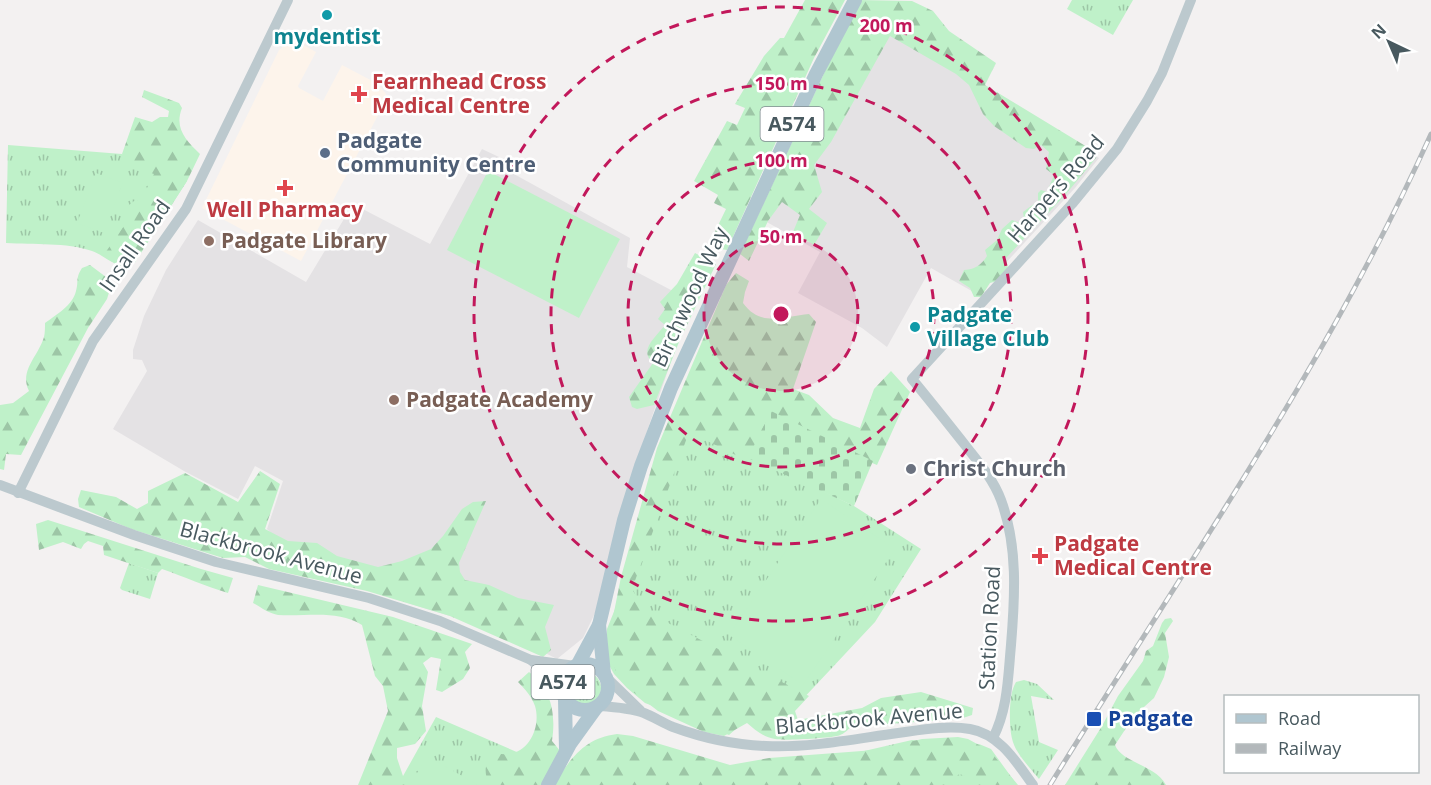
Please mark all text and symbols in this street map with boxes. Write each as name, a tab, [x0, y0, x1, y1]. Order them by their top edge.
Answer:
marker: mydentist	[320, 8, 334, 22]
north arrow	[1359, 12, 1419, 72]
text: 200 m	[859, 13, 913, 37]
text: N	[1366, 19, 1391, 44]
place label: mydentist	[273, 22, 381, 50]
place label: Fearnhead Cross Medical Centre	[372, 67, 546, 119]
text: 150 m	[754, 71, 808, 95]
marker: Fearnhead Cross Medical Centre	[350, 85, 368, 103]
road number: A574	[760, 107, 824, 141]
place label: Padgate Community Centre	[337, 126, 536, 178]
street label: Harpers Road	[1001, 128, 1110, 248]
marker: Padgate Community Centre	[318, 146, 332, 160]
text: 100 m	[754, 148, 808, 172]
marker: Well Pharmacy	[278, 181, 292, 195]
street label: Insall Road	[92, 194, 176, 297]
place label: Well Pharmacy	[207, 195, 363, 223]
street label: Birchwood Way	[644, 221, 734, 371]
text: 50 m	[760, 224, 802, 248]
place label: Padgate Library	[221, 226, 387, 254]
marker: Padgate Library	[202, 234, 216, 248]
place label: Padgate Village Club	[927, 300, 1049, 352]
centre of rings	[771, 304, 791, 324]
marker: Padgate Village Club	[908, 320, 922, 334]
place label: Padgate Academy	[406, 385, 593, 413]
marker: Padgate Academy	[387, 393, 401, 407]
place label: Christ Church	[923, 454, 1066, 482]
marker: Christ Church	[904, 462, 918, 476]
street label: Blackbrook Avenue	[177, 514, 366, 590]
place label: Padgate Medical Centre	[1054, 529, 1212, 581]
marker: Padgate Medical Centre	[1031, 547, 1049, 565]
street label: Station Road	[972, 565, 1006, 691]
road number: A574	[532, 665, 594, 699]
legend	[1224, 695, 1419, 773]
street label: Blackbrook Avenue	[774, 696, 964, 740]
place label: Padgate	[1108, 704, 1193, 732]
text: Road	[1278, 706, 1321, 730]
marker: Padgate	[1085, 710, 1103, 728]
text: Railway	[1278, 736, 1342, 760]

